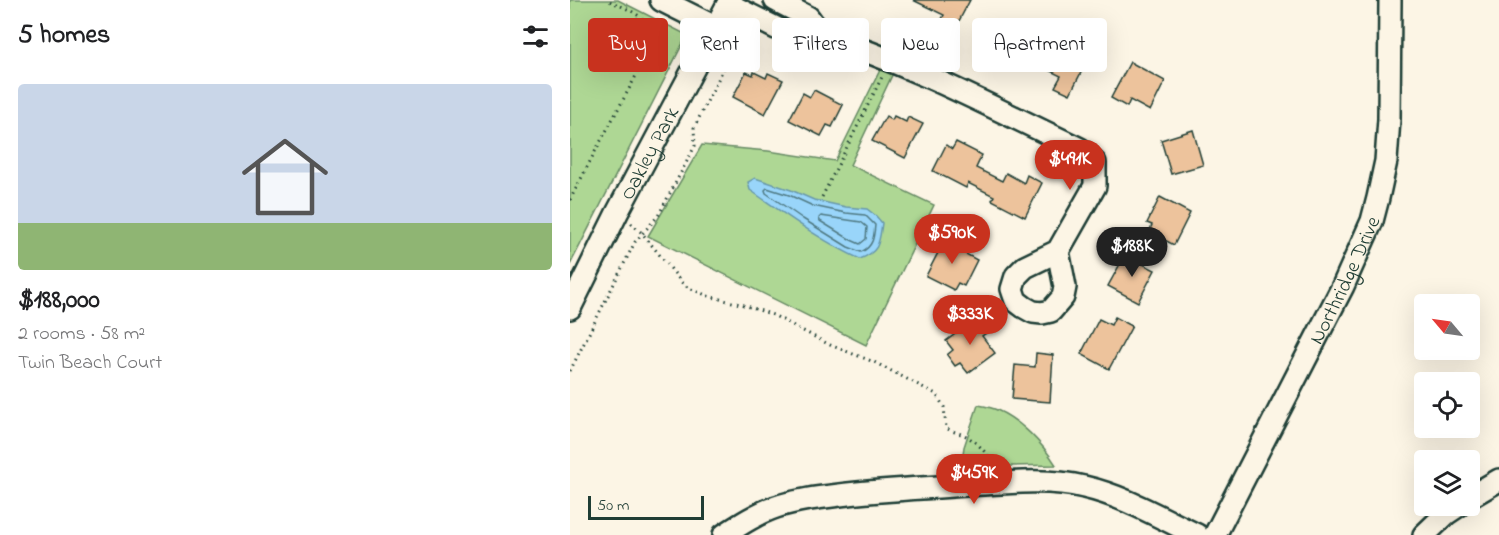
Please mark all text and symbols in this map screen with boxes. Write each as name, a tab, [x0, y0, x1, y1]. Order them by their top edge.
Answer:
text: 5 homes	[18, 17, 110, 55]
chip: Buy	[588, 18, 668, 72]
chip: Rent	[680, 18, 760, 72]
chip: Filters	[772, 18, 869, 72]
chip: New	[881, 18, 960, 72]
chip: Apartment	[972, 18, 1107, 72]
icon: filters	[519, 20, 552, 53]
street label: Oakley Park	[613, 101, 688, 206]
icon: home	[231, 123, 339, 231]
pin: $491K	[1028, 140, 1112, 191]
text: $491K	[1049, 145, 1091, 174]
street label: Northridge Drive	[1302, 211, 1389, 350]
pin: $590K	[910, 214, 994, 265]
text: $590K	[928, 219, 976, 248]
pin: $188K	[1090, 227, 1174, 278]
text: $188K	[1110, 232, 1154, 261]
text: $188,000	[18, 282, 100, 320]
north arrow	[1414, 294, 1480, 360]
map controls	[1414, 294, 1480, 516]
pin: $333K	[928, 295, 1012, 346]
text: $333K	[947, 300, 993, 329]
text: 2 rooms · 58 m²	[18, 320, 145, 349]
text: Twin Beach Court	[18, 349, 162, 378]
button: locate	[1414, 372, 1480, 438]
button: layers	[1414, 450, 1480, 516]
pin: $459K	[932, 454, 1016, 505]
text: $459K	[950, 459, 998, 488]
scale bar	[588, 493, 704, 520]
text: 50 m	[597, 494, 629, 518]

